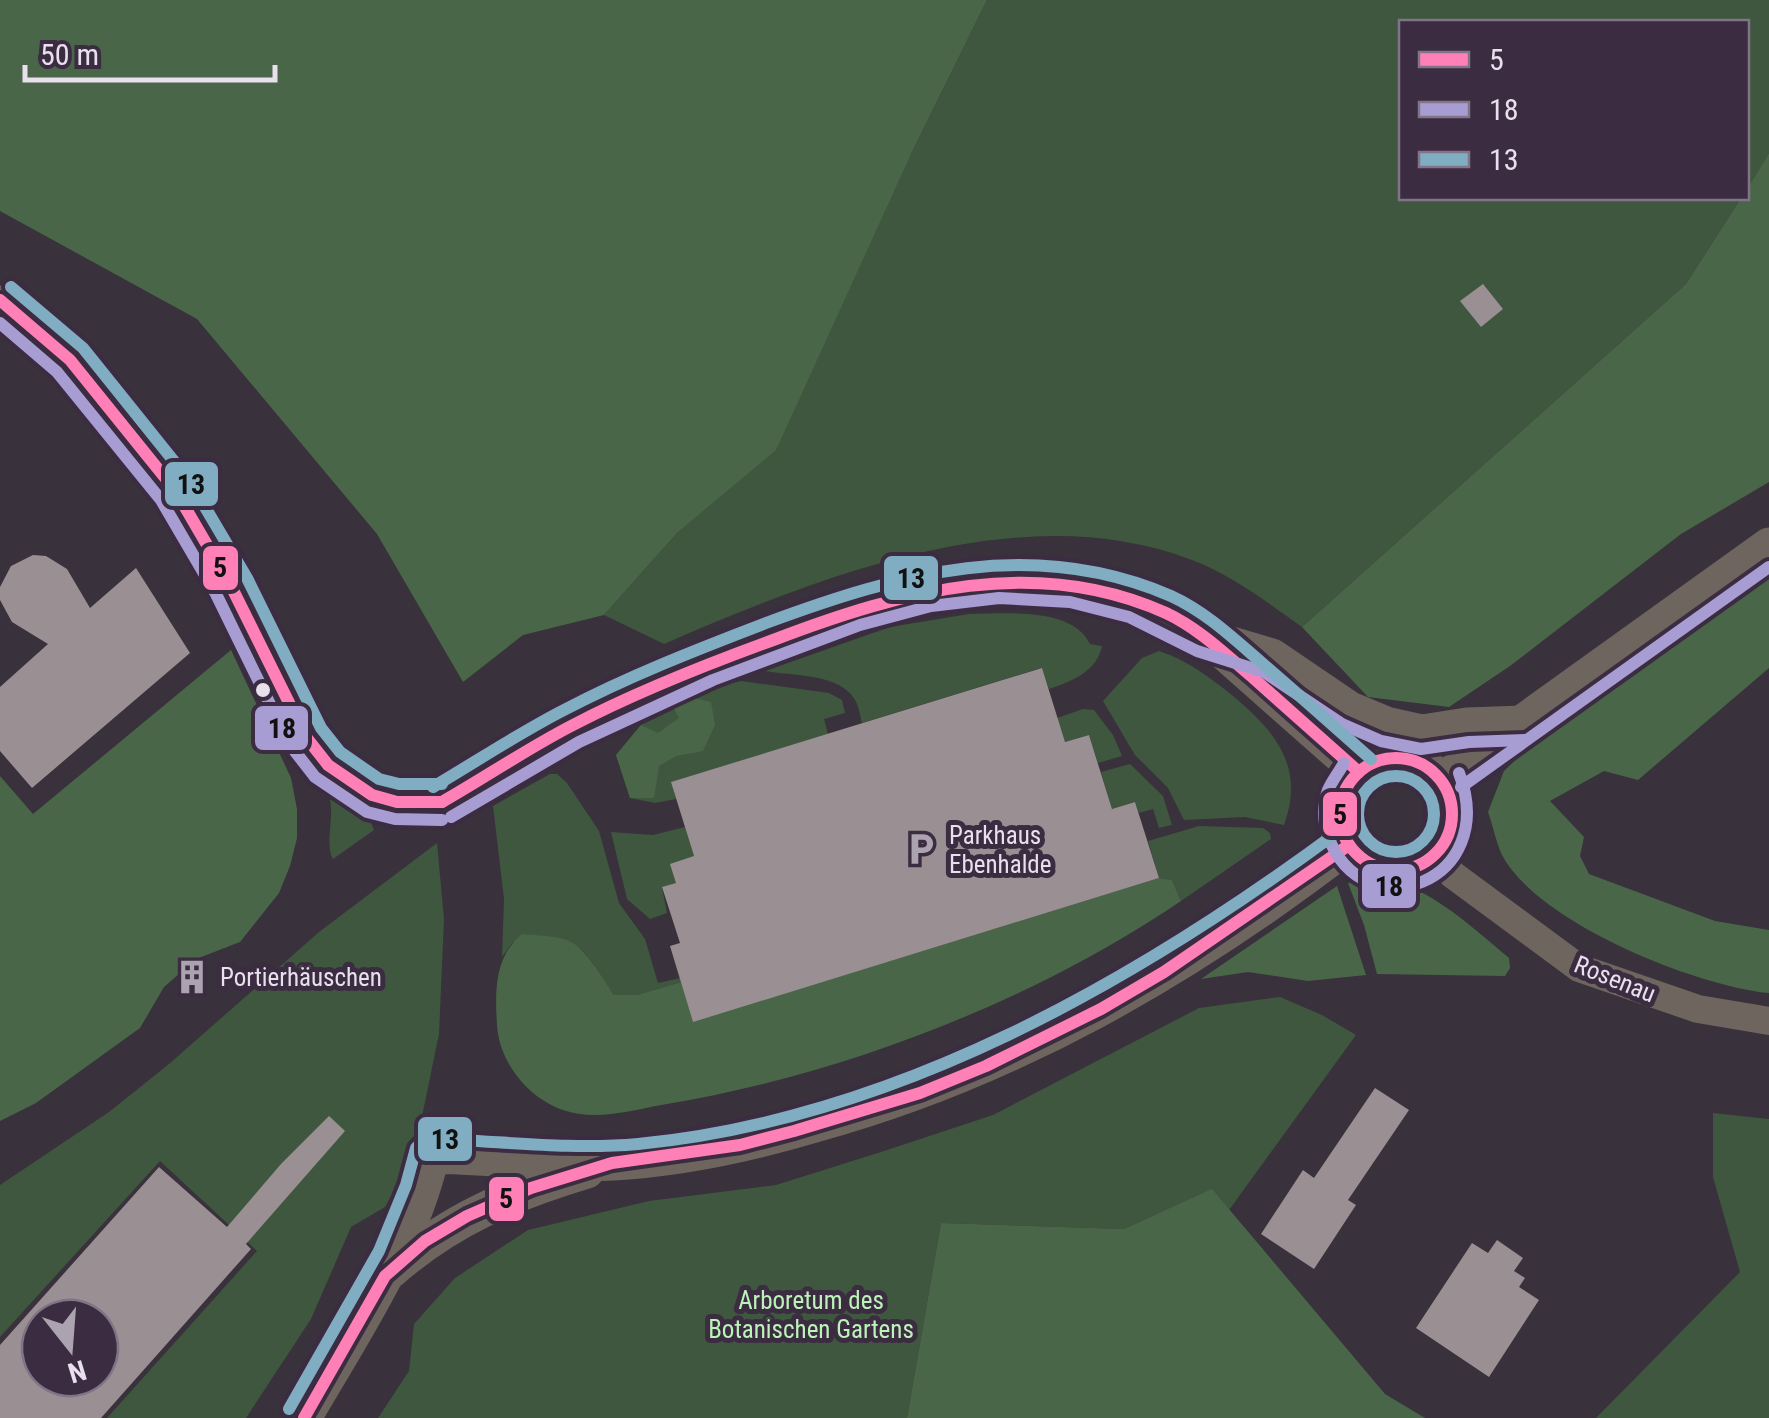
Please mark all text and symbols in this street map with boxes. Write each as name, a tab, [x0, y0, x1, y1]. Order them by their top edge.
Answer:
scale bar	[25, 20, 275, 82]
legend	[1399, 20, 1749, 200]
text: 50 m	[40, 37, 99, 72]
text: 5	[1489, 42, 1504, 77]
text: 18	[1489, 92, 1519, 127]
text: 13	[1489, 142, 1519, 177]
line badge: 13	[163, 460, 220, 508]
text: 13	[177, 468, 205, 501]
line badge: 5	[201, 544, 240, 592]
text: 5	[213, 551, 227, 584]
line badge: 13	[882, 554, 940, 602]
text: 13	[897, 562, 925, 595]
unlabelled marker	[253, 680, 273, 700]
line badge: 18	[253, 704, 310, 752]
text: 18	[268, 712, 296, 745]
line badge: 5	[1321, 790, 1359, 838]
text: 5	[1333, 798, 1347, 831]
place label: Parkhaus Ebenhalde	[949, 821, 1052, 879]
parking icon: Parkhaus Ebenhalde	[902, 830, 940, 868]
line badge: 18	[1360, 862, 1418, 910]
text: 18	[1375, 870, 1403, 903]
street label: Rosenau	[1570, 950, 1660, 1008]
building icon: Portierhäuschen	[173, 958, 211, 996]
place label: Portierhäuschen	[220, 963, 382, 992]
line badge: 13	[416, 1115, 474, 1163]
text: 13	[431, 1123, 459, 1156]
line badge: 5	[487, 1175, 526, 1223]
text: 5	[499, 1182, 513, 1215]
park label: Arboretum des Botanischen Gartens	[708, 1286, 914, 1344]
north arrow	[20, 1298, 120, 1398]
text: N	[64, 1353, 90, 1390]

